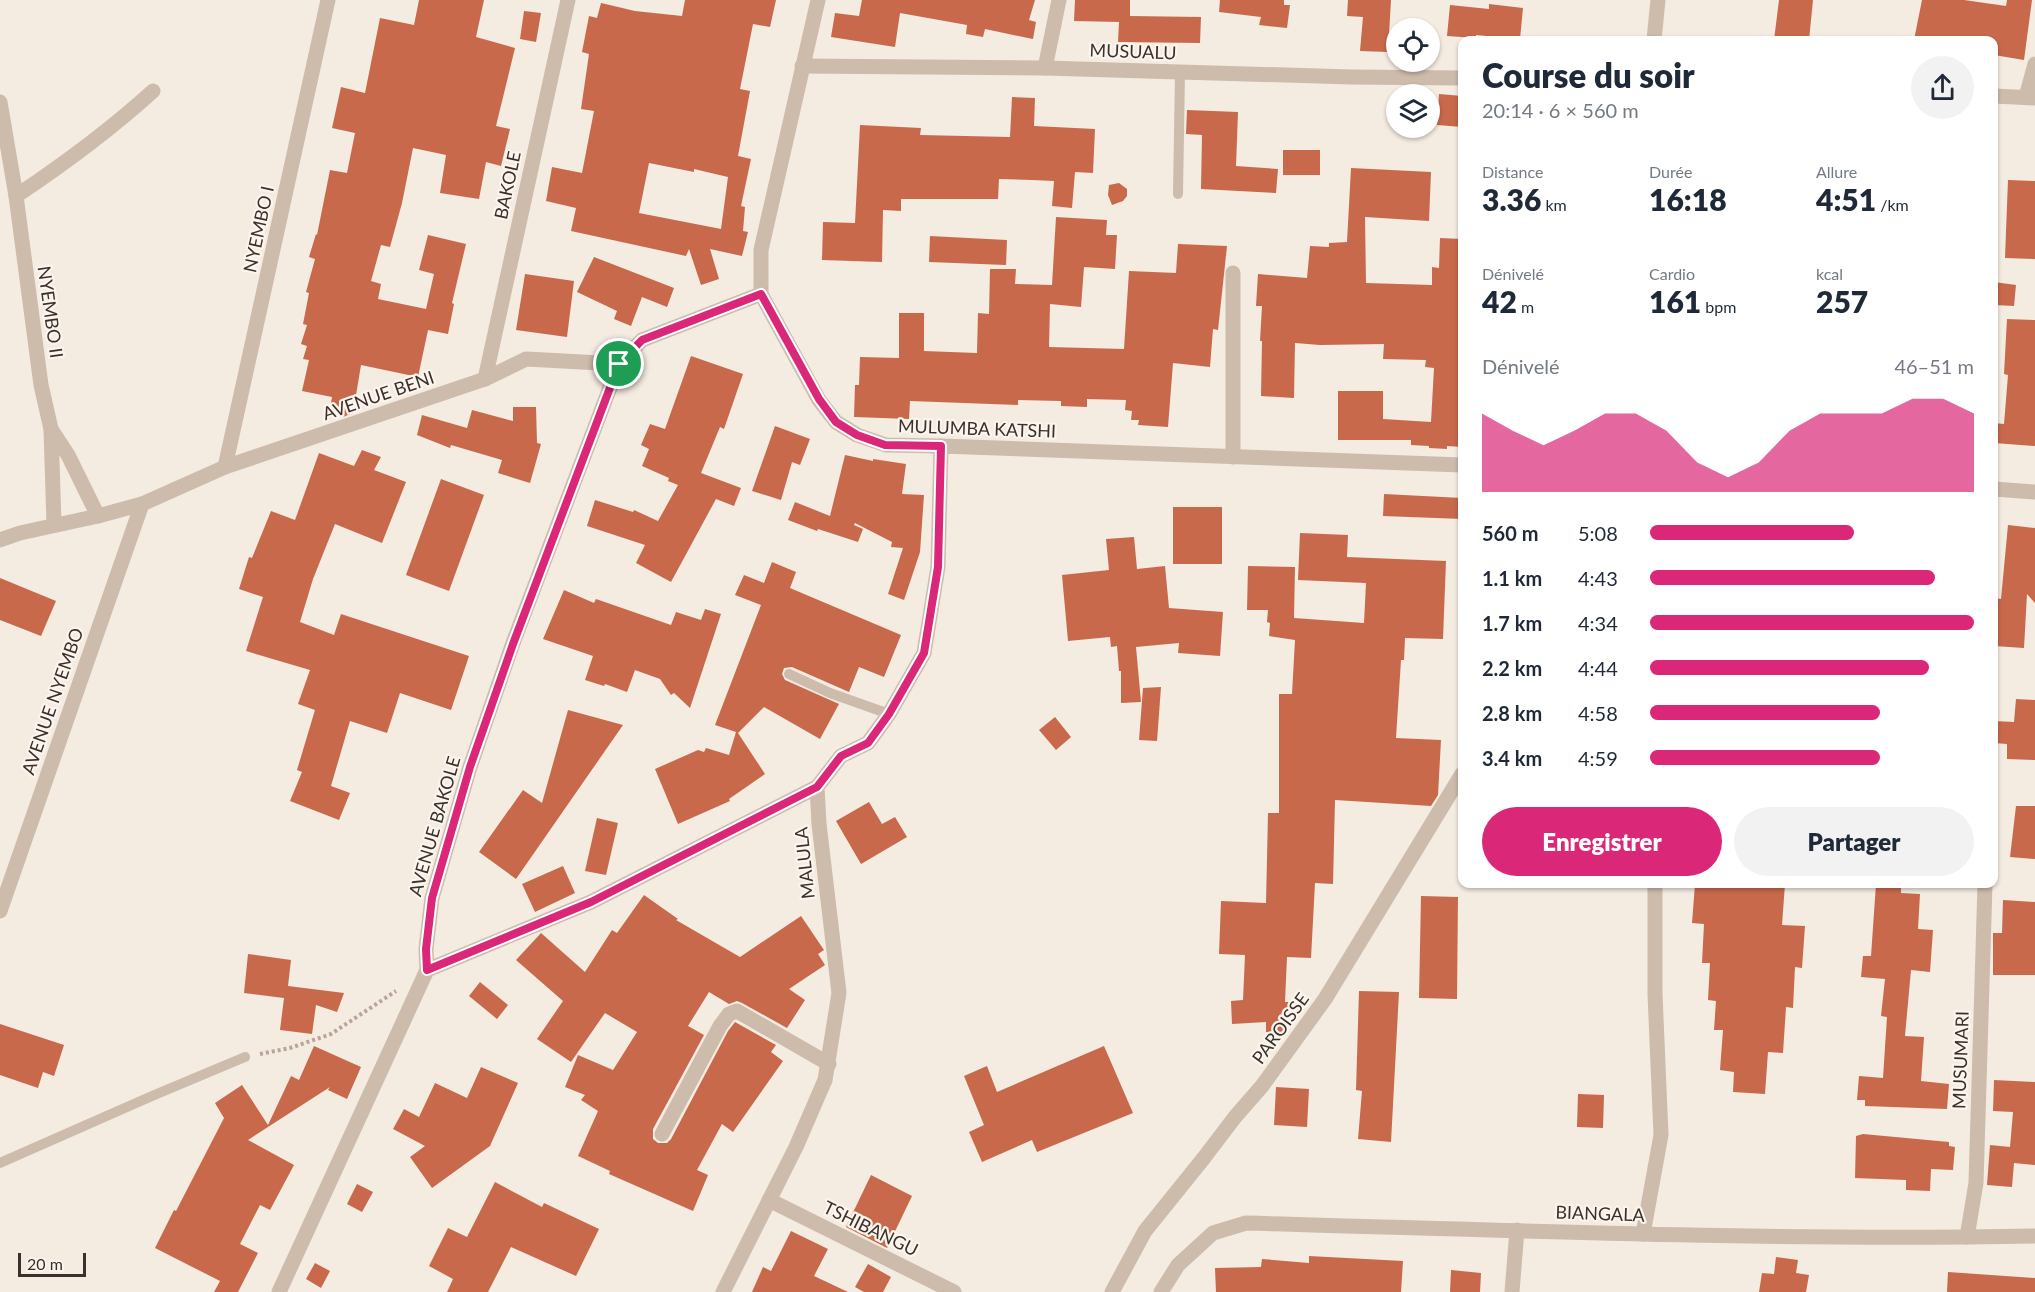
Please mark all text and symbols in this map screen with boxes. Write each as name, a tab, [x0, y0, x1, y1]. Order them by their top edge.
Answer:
map controls	[1386, 18, 1440, 138]
button: locate	[1386, 18, 1440, 72]
street label: MUSUALU	[1089, 38, 1177, 64]
text: Course du soir	[1482, 55, 1695, 95]
button: share	[1911, 56, 1974, 119]
button: layers	[1386, 84, 1440, 138]
text: 20:14 · 6 × 560 m	[1482, 98, 1639, 122]
street label: BAKOLE	[489, 149, 525, 221]
text: Distance	[1482, 162, 1543, 181]
text: Durée	[1649, 162, 1692, 181]
text: Allure	[1816, 162, 1857, 181]
text: 3.36	[1482, 181, 1541, 217]
text: 16:18	[1649, 181, 1727, 217]
text: 4:51	[1816, 181, 1876, 217]
street label: NYEMBO I	[238, 184, 278, 274]
text: km	[1541, 195, 1567, 214]
text: /km	[1876, 195, 1909, 214]
text: Dénivelé	[1482, 264, 1544, 283]
text: Cardio	[1649, 264, 1695, 283]
text: kcal	[1816, 264, 1843, 283]
street label: NYEMBO II	[34, 265, 68, 359]
text: 42	[1482, 283, 1517, 319]
text: 161	[1649, 283, 1701, 319]
text: 257	[1816, 283, 1868, 319]
text: m	[1517, 297, 1534, 316]
text: bpm	[1701, 297, 1736, 316]
pin	[593, 338, 644, 389]
icon: arrive	[602, 347, 635, 380]
text: Dénivelé	[1482, 354, 1559, 378]
text: 46–51 m	[1894, 354, 1974, 378]
street label: AVENUE BENI	[319, 366, 437, 424]
street label: MULUMBA KATSHI	[898, 414, 1056, 442]
text: 560 m	[1482, 521, 1538, 545]
text: 5:08	[1578, 521, 1618, 545]
text: 1.1 km	[1482, 566, 1542, 590]
text: 4:43	[1578, 566, 1618, 590]
text: 1.7 km	[1482, 611, 1542, 635]
text: 4:34	[1578, 611, 1618, 635]
street label: AVENUE NYEMBO	[17, 625, 87, 777]
text: 2.2 km	[1482, 656, 1542, 680]
text: 4:44	[1578, 656, 1618, 680]
text: 2.8 km	[1482, 701, 1542, 725]
text: 4:58	[1578, 701, 1618, 725]
text: 3.4 km	[1482, 746, 1542, 770]
text: 4:59	[1578, 746, 1618, 770]
street label: AVENUE BAKOLE	[403, 753, 465, 899]
button: Enregistrer	[1482, 807, 1722, 876]
button: Partager	[1734, 807, 1974, 876]
street label: MALULA	[789, 825, 819, 900]
street label: PAROISSE	[1247, 988, 1313, 1068]
street label: MUSUMARI	[1947, 1011, 1973, 1109]
street label: TSHIBANGU	[820, 1196, 922, 1260]
street label: BIANGALA	[1555, 1200, 1646, 1226]
scale bar	[18, 1250, 86, 1278]
text: 20 m	[27, 1254, 63, 1273]

